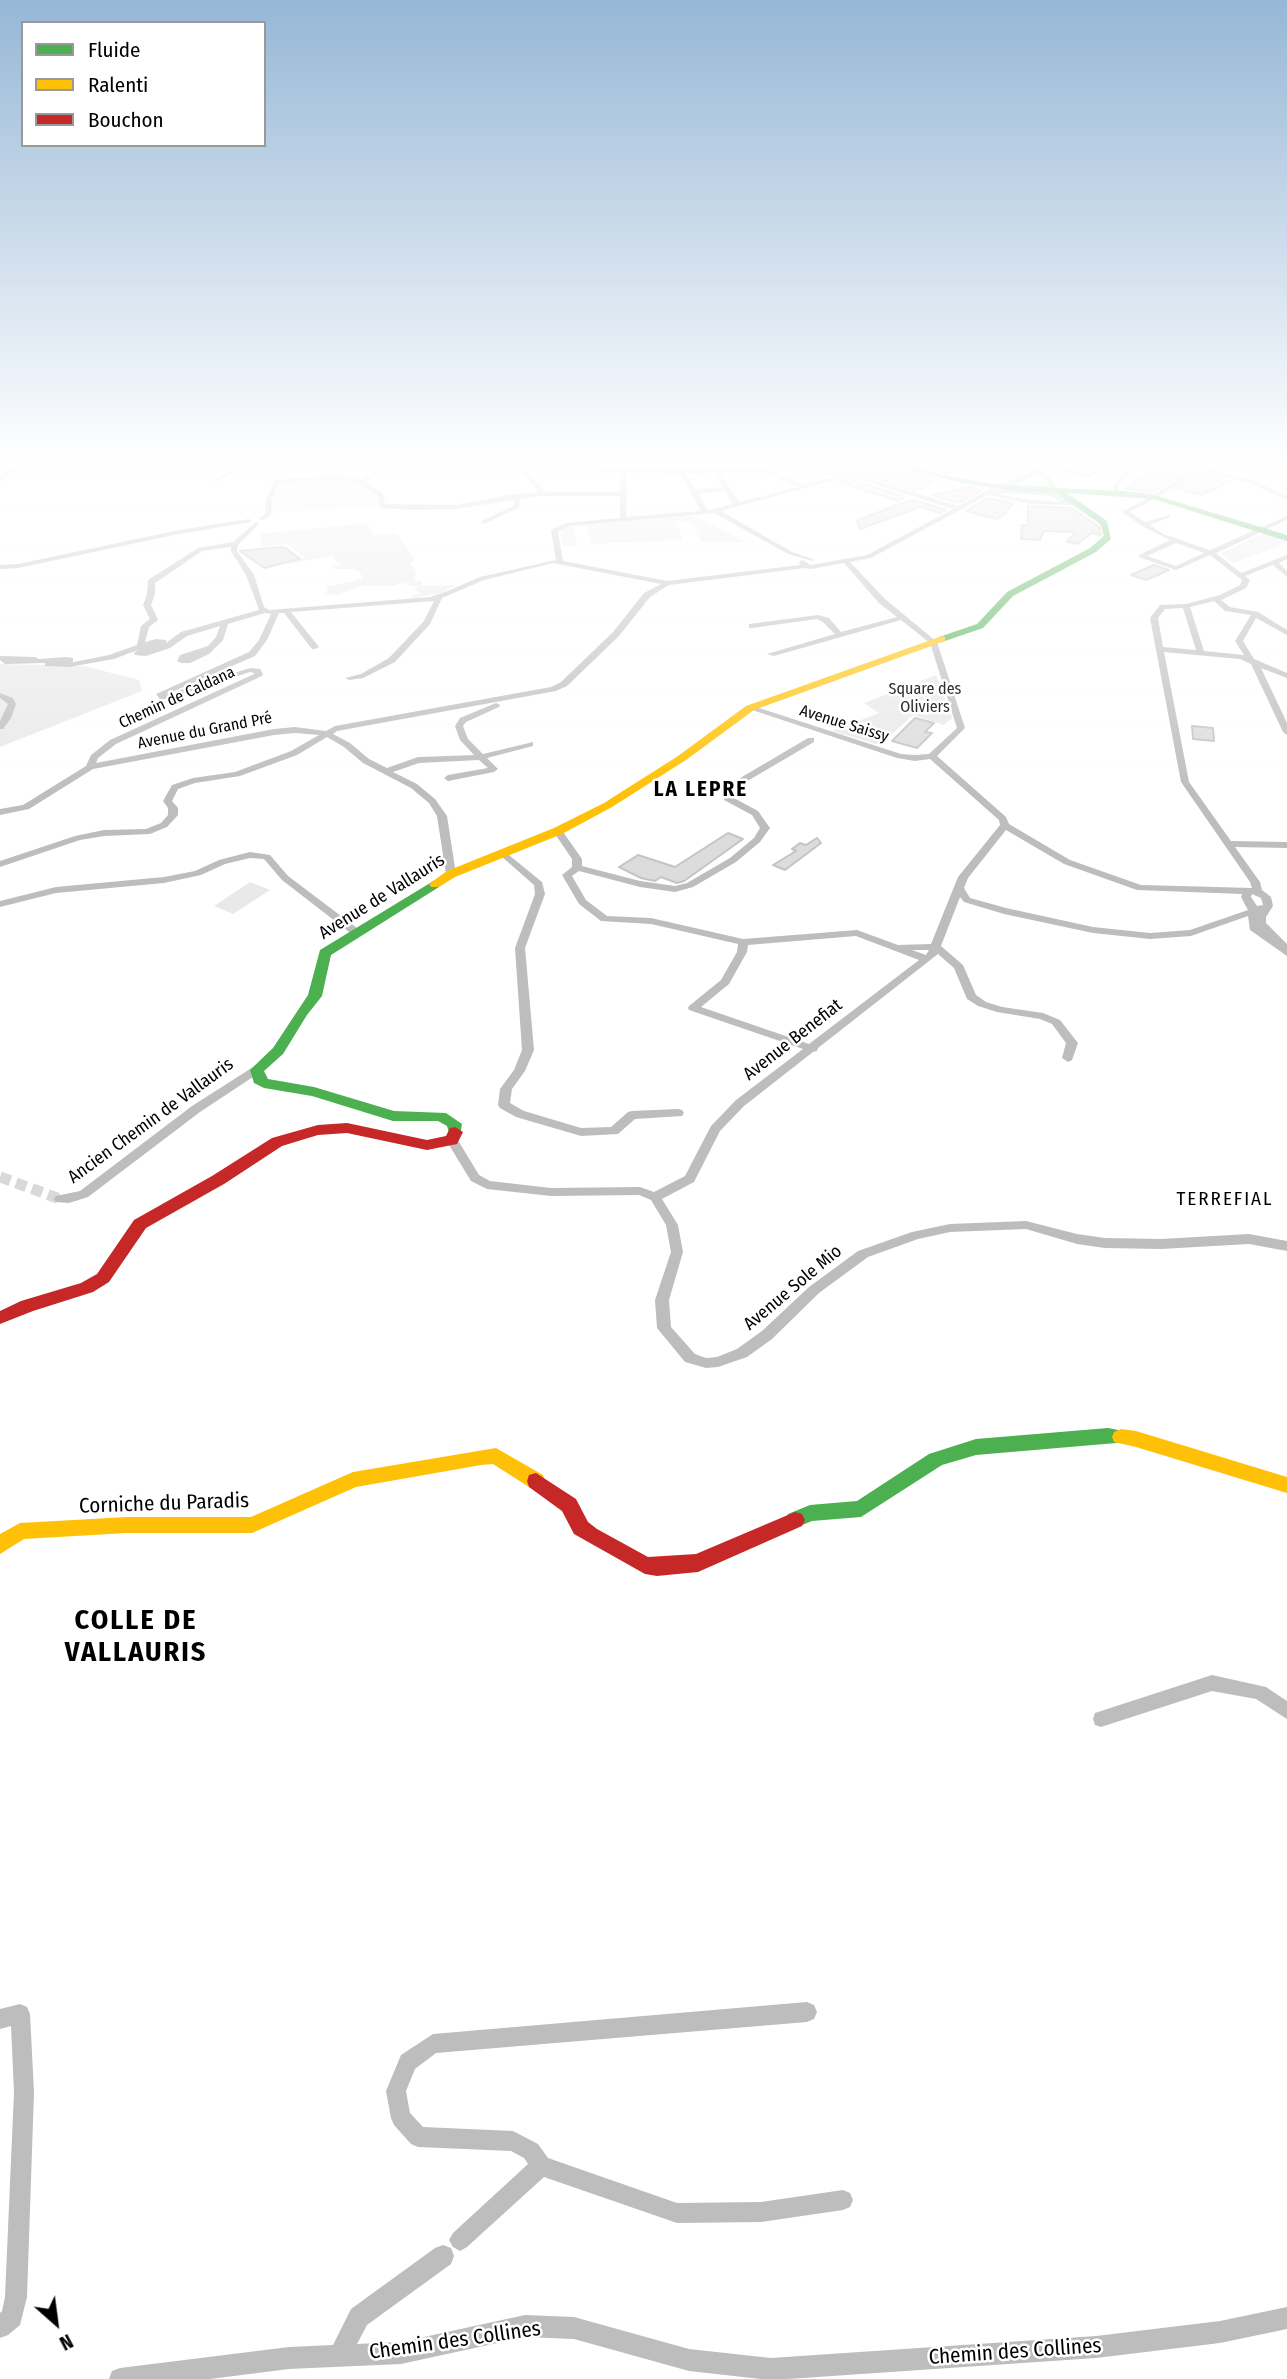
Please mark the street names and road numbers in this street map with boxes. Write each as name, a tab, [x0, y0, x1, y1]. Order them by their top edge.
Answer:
street label: Chemin de Caldana	[116, 663, 238, 733]
street label: Avenue Saissy	[797, 701, 891, 747]
street label: Avenue du Grand Pré	[136, 709, 274, 753]
street label: Avenue de Vallauris	[315, 850, 449, 944]
street label: Avenue Benefiat	[739, 995, 847, 1085]
street label: Ancien Chemin de Vallauris	[64, 1054, 238, 1188]
street label: Avenue Sole Mio	[740, 1241, 846, 1335]
street label: Corniche du Paradis	[79, 1488, 249, 1520]
street label: Chemin des Collines	[368, 2316, 542, 2366]
street label: Chemin des Collines	[928, 2333, 1102, 2371]

